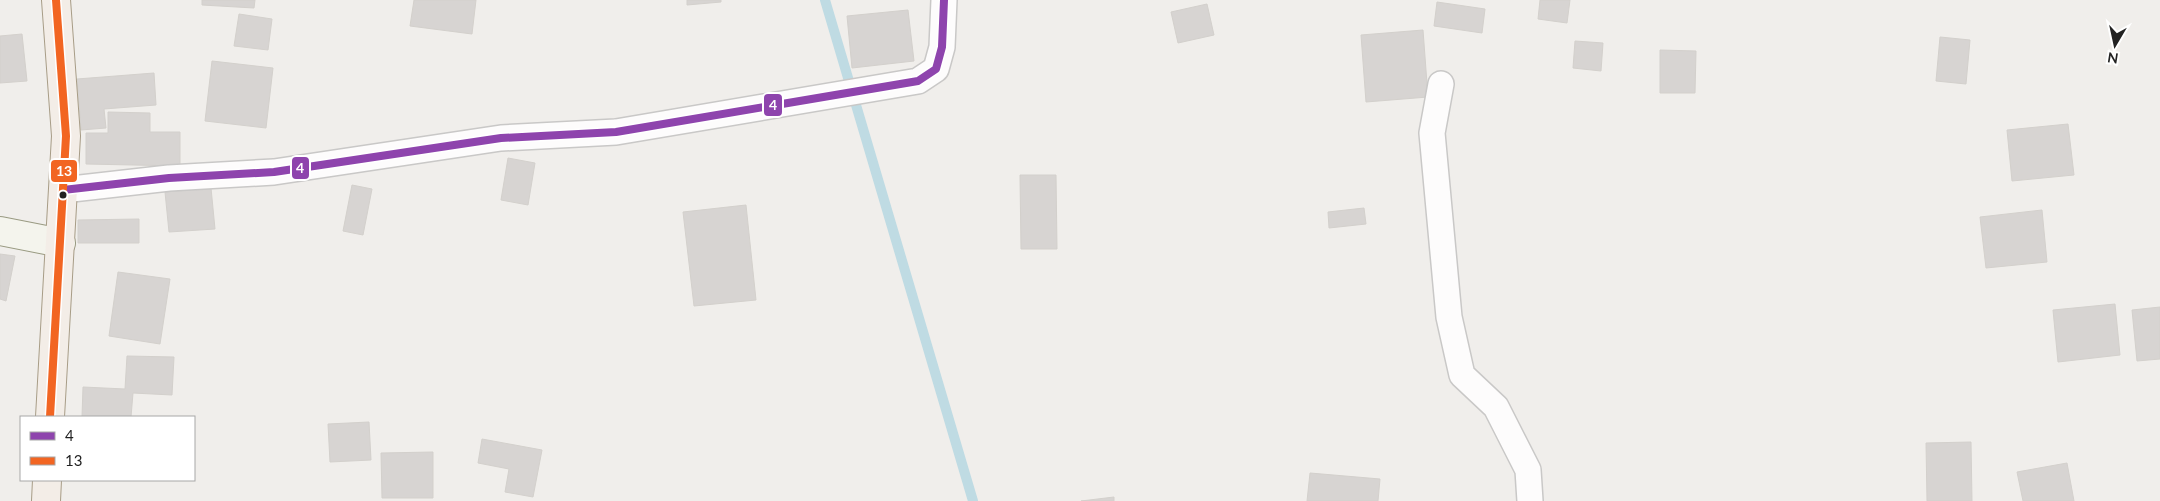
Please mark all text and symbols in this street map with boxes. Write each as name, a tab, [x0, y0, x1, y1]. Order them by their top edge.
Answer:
north arrow	[2090, 20, 2140, 70]
text: N	[2106, 49, 2120, 68]
line badge: 4	[763, 93, 783, 117]
text: 4	[769, 96, 777, 113]
line badge: 4	[291, 156, 310, 180]
line badge: 13	[50, 159, 78, 183]
text: 4	[296, 159, 304, 176]
text: 13	[56, 162, 72, 179]
unlabelled marker	[58, 190, 68, 200]
legend	[20, 416, 195, 481]
text: 4	[65, 426, 74, 444]
text: 13	[65, 451, 82, 469]

